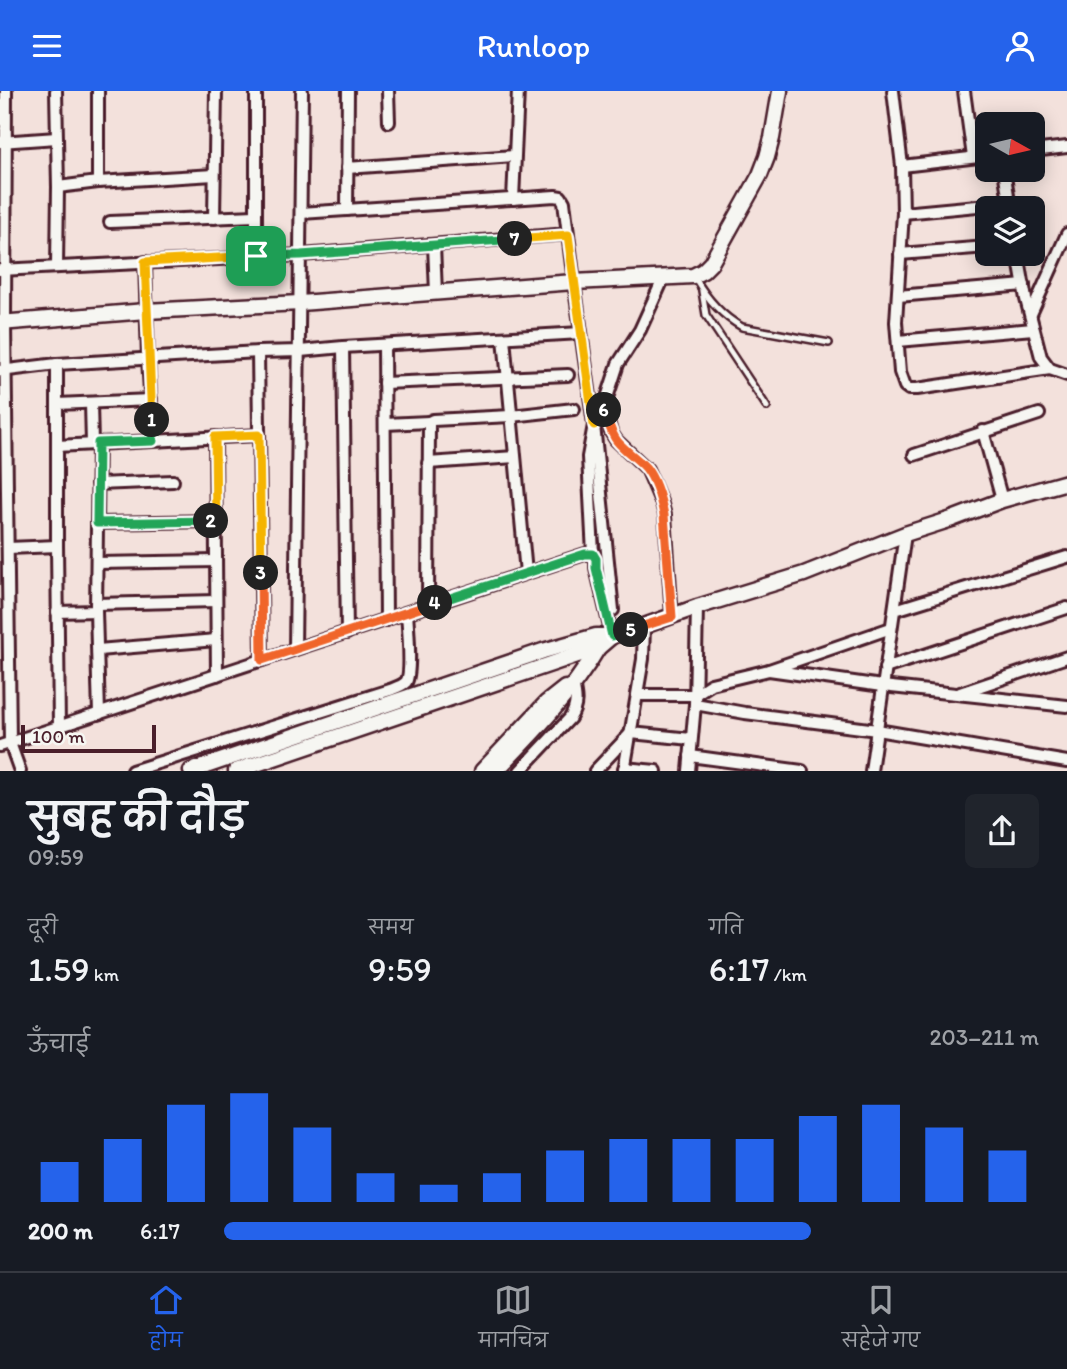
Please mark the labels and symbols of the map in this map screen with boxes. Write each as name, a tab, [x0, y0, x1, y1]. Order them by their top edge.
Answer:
north arrow	[975, 112, 1045, 182]
pin: 7	[498, 221, 532, 257]
pin	[226, 226, 286, 286]
pin: 6	[586, 393, 622, 427]
pin: 1	[134, 403, 170, 437]
pin: 2	[194, 503, 228, 539]
pin: 3	[244, 555, 278, 591]
pin: 4	[418, 585, 452, 621]
pin: 5	[614, 613, 648, 647]
scale bar	[21, 722, 156, 753]

